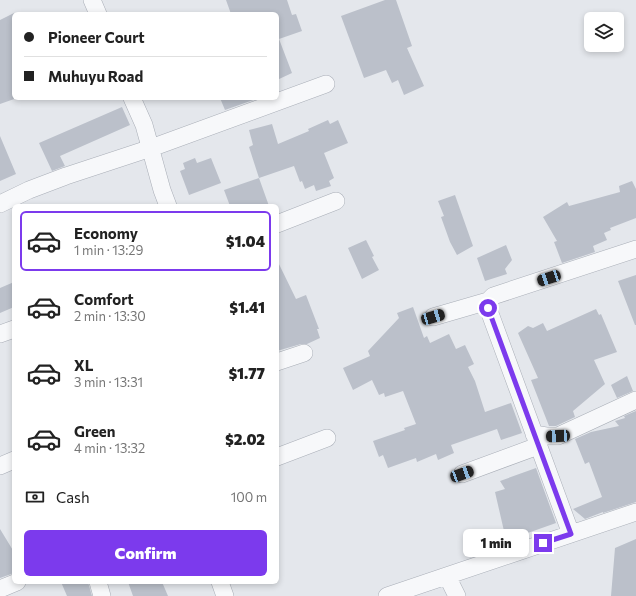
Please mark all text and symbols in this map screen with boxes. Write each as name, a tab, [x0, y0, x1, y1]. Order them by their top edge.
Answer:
map controls	[584, 12, 624, 52]
button: layers	[584, 12, 624, 52]
text: Pioneer Court	[48, 28, 145, 46]
text: Muhuyu Road	[48, 67, 143, 85]
icon: car	[26, 223, 62, 259]
text: Economy	[74, 224, 138, 242]
text: $1.04	[226, 232, 265, 250]
text: 1 min · 13:29	[74, 242, 143, 258]
car	[536, 269, 562, 287]
icon: car	[26, 289, 62, 325]
text: Comfort	[74, 290, 134, 308]
text: $1.41	[229, 298, 265, 316]
route start	[479, 299, 497, 317]
text: 2 min · 13:30	[74, 308, 146, 324]
car	[420, 308, 446, 326]
icon: car	[26, 355, 62, 391]
text: XL	[74, 356, 93, 374]
text: $1.77	[228, 364, 265, 382]
text: 3 min · 13:31	[74, 374, 143, 390]
icon: car	[26, 421, 62, 457]
text: Green	[74, 422, 115, 440]
car	[546, 429, 570, 443]
text: $2.02	[225, 430, 265, 448]
text: 4 min · 13:32	[74, 440, 145, 456]
car	[449, 464, 475, 484]
icon: cash	[24, 486, 46, 508]
text: Cash	[56, 488, 90, 506]
text: 100 m	[231, 489, 267, 505]
callout: 1 min	[463, 529, 529, 557]
button: Confirm	[24, 530, 267, 576]
route end	[534, 534, 552, 552]
text: 1 min	[480, 535, 512, 551]

